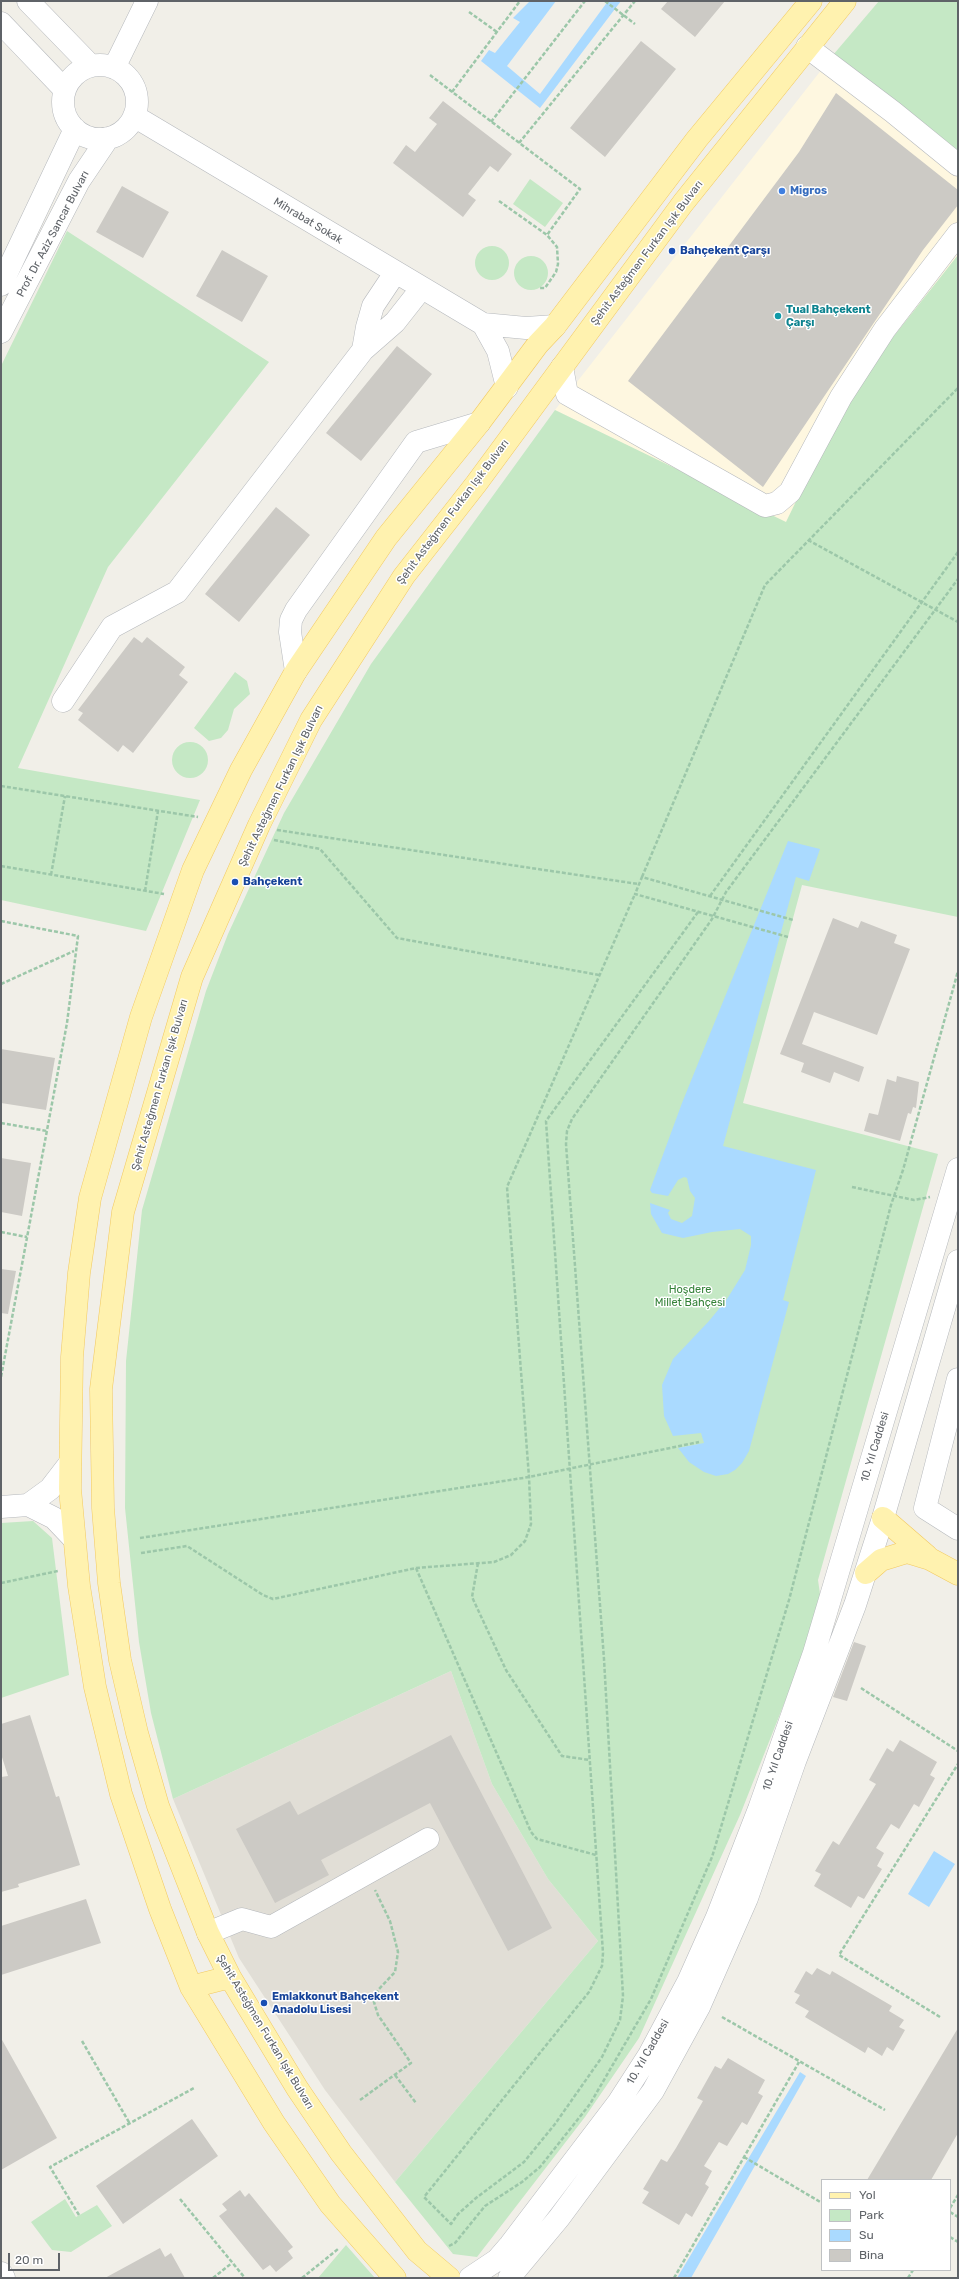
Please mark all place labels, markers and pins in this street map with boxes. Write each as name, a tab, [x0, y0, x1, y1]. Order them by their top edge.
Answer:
place label: Migros	[790, 184, 827, 198]
marker: Migros	[777, 186, 787, 196]
place label: Bahçekent Çarşı	[680, 244, 770, 258]
marker: Bahçekent Çarşı	[667, 246, 677, 256]
place label: Tual Bahçekent Çarşı	[786, 303, 871, 329]
marker: Tual Bahçekent Çarşı	[773, 311, 783, 321]
place label: Bahçekent	[243, 875, 302, 889]
marker: Bahçekent	[230, 877, 240, 887]
place label: Emlakkonut Bahçekent Anadolu Lisesi	[272, 1990, 399, 2016]
marker: Emlakkonut Bahçekent Anadolu Lisesi	[259, 1998, 269, 2008]

